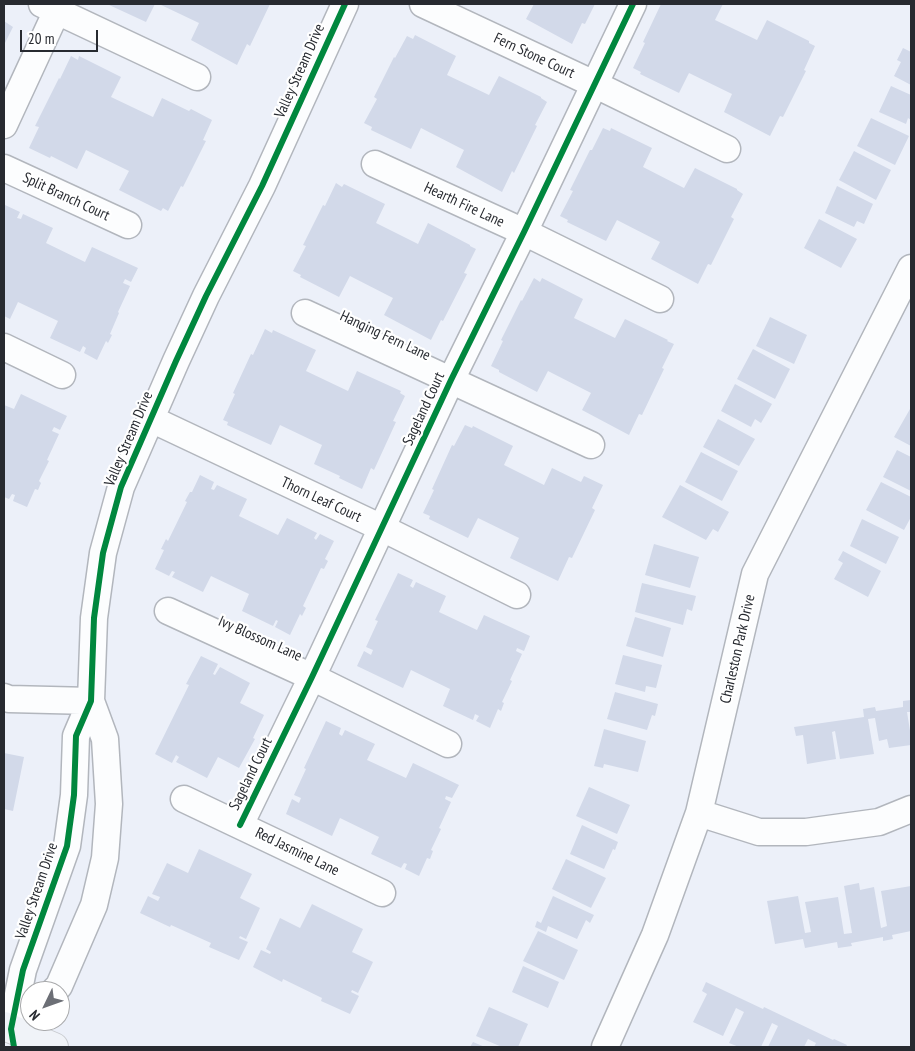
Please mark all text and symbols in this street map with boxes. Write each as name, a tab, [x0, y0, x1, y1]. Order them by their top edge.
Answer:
scale bar	[22, 20, 100, 52]
street label: Valley Stream Drive	[271, 21, 329, 121]
text: 20 m	[28, 29, 54, 48]
street label: Fern Stone Court	[491, 29, 577, 83]
street label: Split Branch Court	[20, 169, 112, 225]
street label: Hearth Fire Lane	[421, 179, 507, 231]
street label: Hanging Fern Lane	[337, 307, 433, 365]
street label: Sageland Court	[399, 369, 449, 449]
street label: Valley Stream Drive	[101, 389, 157, 489]
street label: Thorn Leaf Court	[278, 474, 364, 526]
street label: Charleston Park Drive	[717, 593, 759, 705]
street label: Ivy Blossom Lane	[215, 613, 305, 665]
street label: Sageland Court	[226, 735, 276, 813]
street label: Red Jasmine Lane	[252, 824, 342, 880]
street label: Valley Stream Drive	[12, 840, 62, 942]
north arrow	[20, 981, 70, 1031]
text: N	[25, 1007, 44, 1024]

